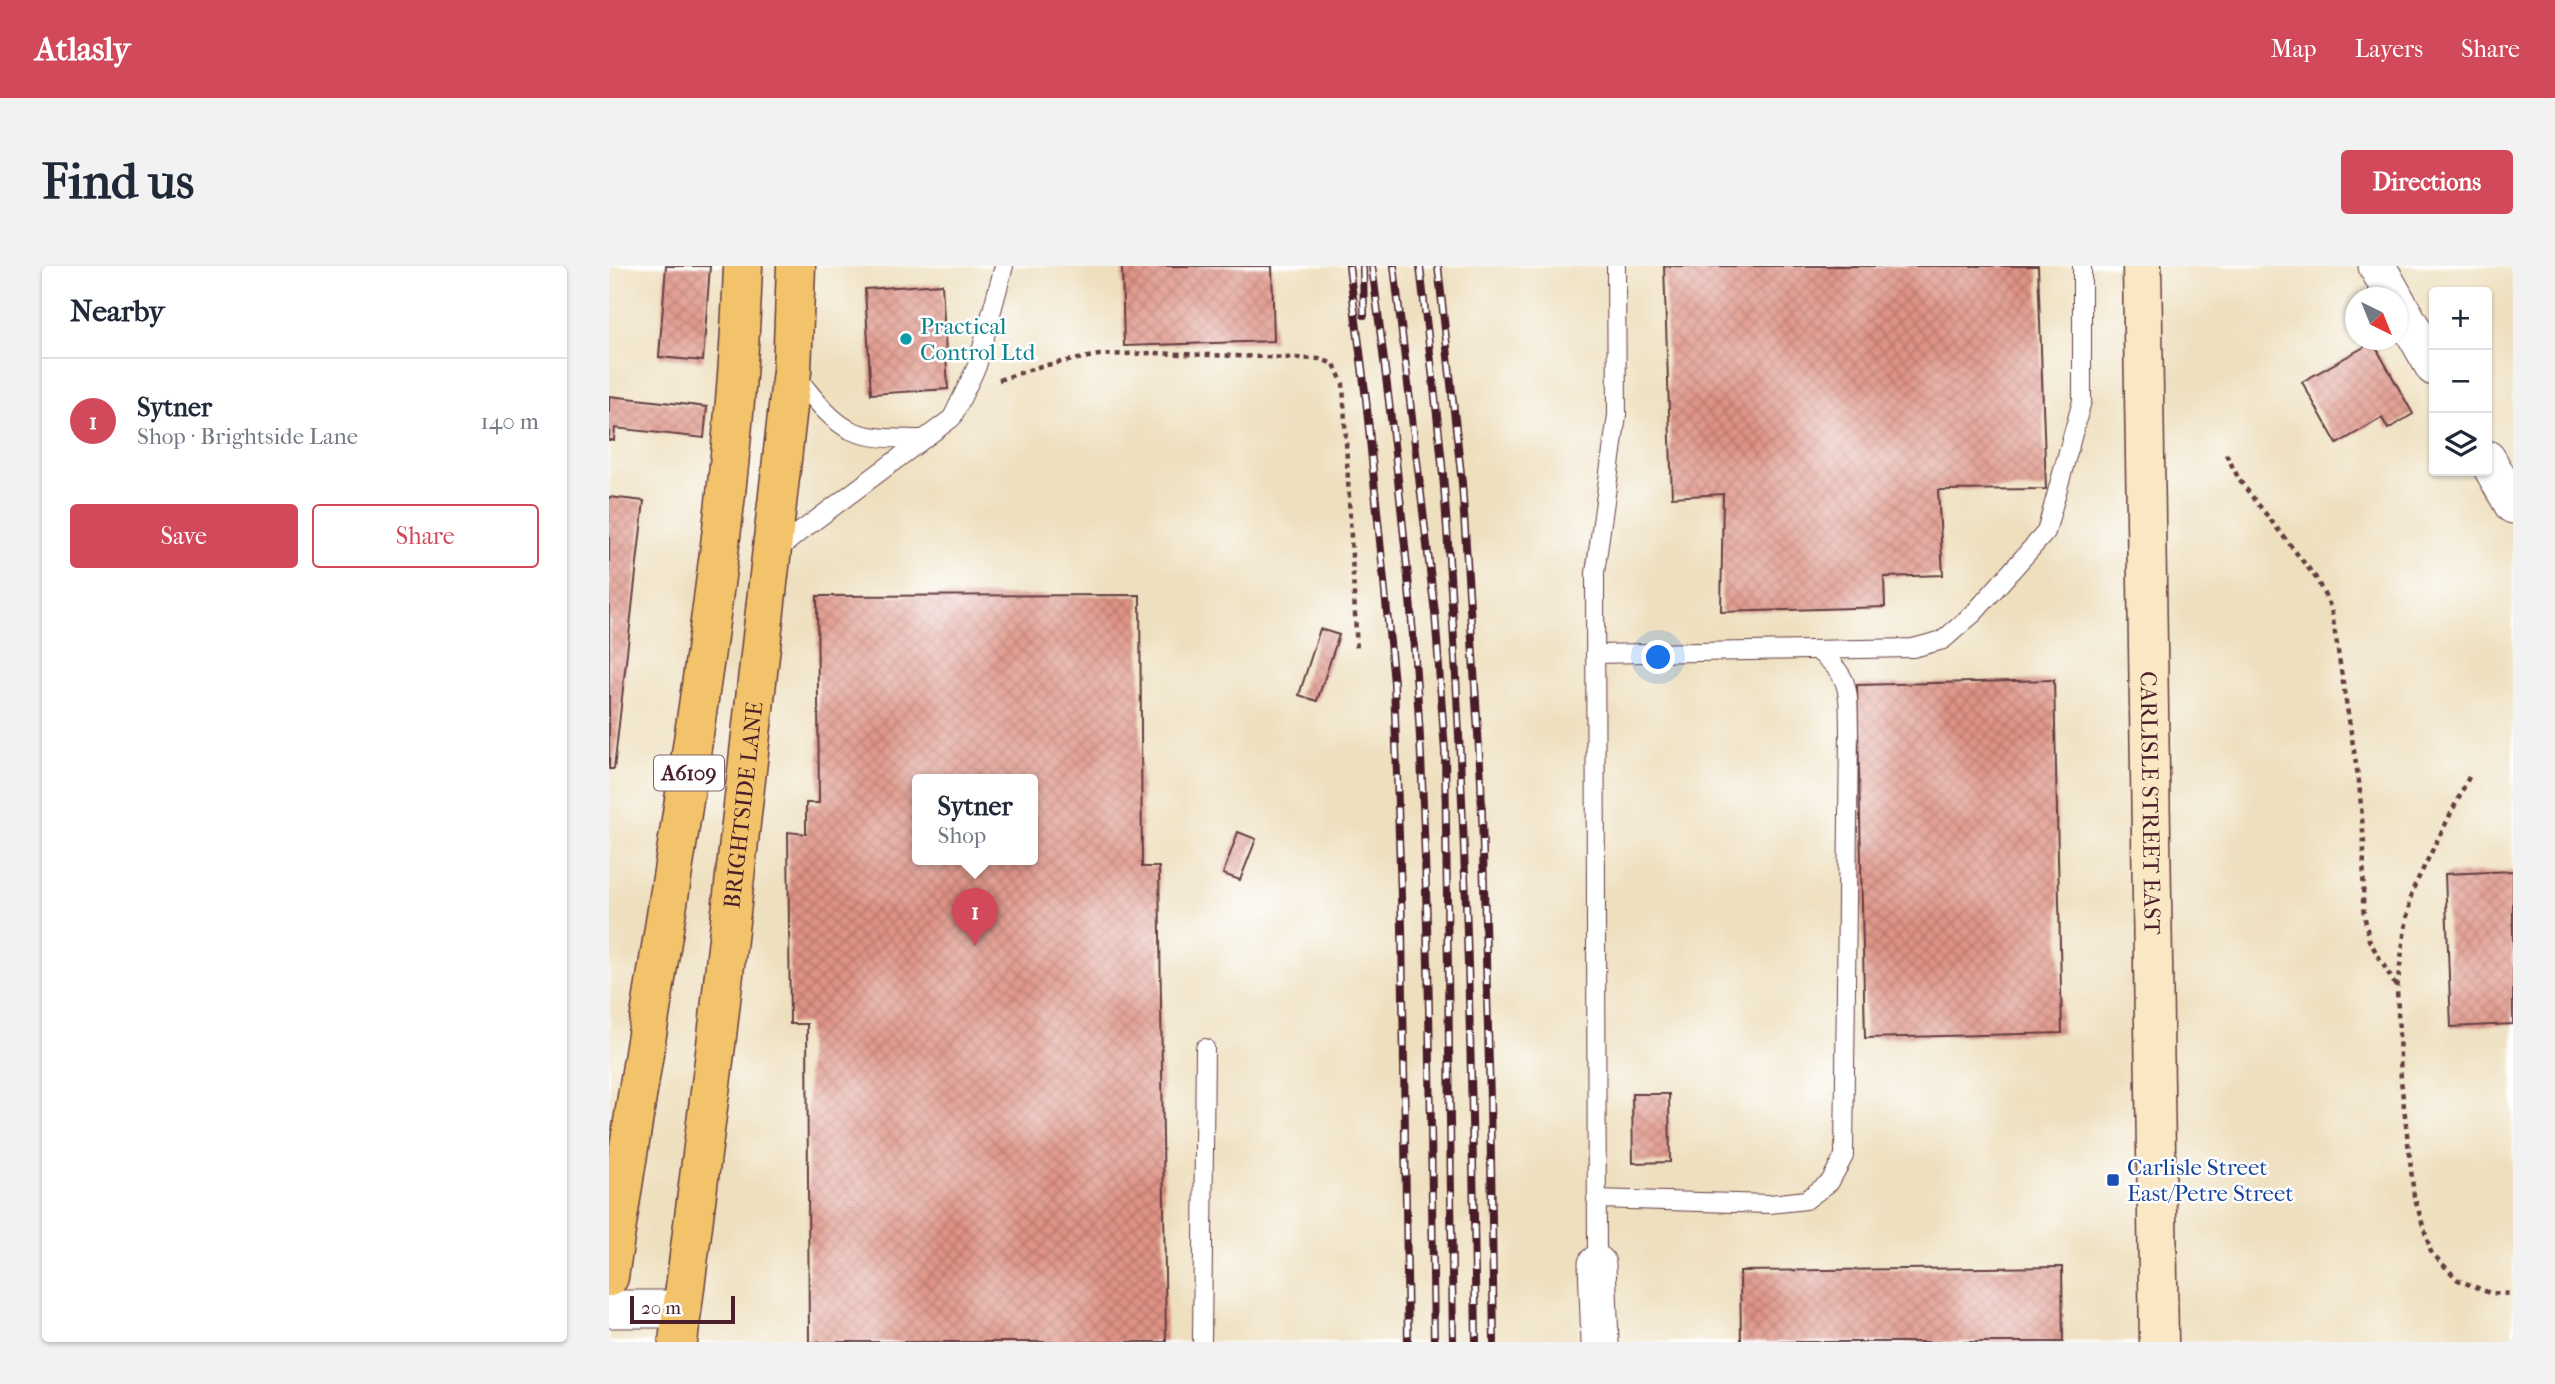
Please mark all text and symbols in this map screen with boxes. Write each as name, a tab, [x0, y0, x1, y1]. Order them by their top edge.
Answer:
text: Atlasly	[35, 30, 130, 69]
text: Map	[2271, 35, 2317, 63]
text: Layers	[2355, 35, 2423, 63]
text: Share	[2461, 35, 2520, 63]
button: Directions	[2341, 150, 2513, 214]
text: Find us	[42, 153, 194, 211]
north arrow	[2345, 287, 2408, 350]
map controls	[2429, 287, 2492, 476]
button: +	[2429, 287, 2492, 350]
text: Nearby	[70, 294, 165, 329]
place label: Practical Control Ltd	[920, 313, 1036, 366]
marker: Practical Control Ltd	[898, 331, 914, 347]
button: −	[2429, 350, 2492, 413]
text: Sytner	[137, 392, 212, 423]
text: 1	[89, 408, 97, 435]
text: 140 m	[480, 408, 539, 435]
button: layers	[2429, 413, 2492, 476]
text: Shop · Brightside Lane	[137, 423, 358, 450]
button: Save	[70, 504, 298, 568]
button: Share	[312, 504, 539, 568]
your location	[1641, 640, 1675, 674]
street label: CARLISLE STREET EAST	[2135, 671, 2166, 935]
street label: BRIGHTSIDE LANE	[718, 700, 768, 910]
road number: A6109	[654, 756, 724, 790]
popup	[912, 774, 1038, 865]
text: Sytner	[938, 791, 1012, 822]
text: Shop	[938, 822, 986, 849]
pin: 1	[952, 888, 998, 946]
place label: Carlisle Street East/Petre Street	[2127, 1154, 2294, 1207]
marker: Carlisle Street East/Petre Street	[2105, 1172, 2121, 1188]
scale bar	[630, 1293, 735, 1325]
text: 20 m	[641, 1297, 681, 1319]

